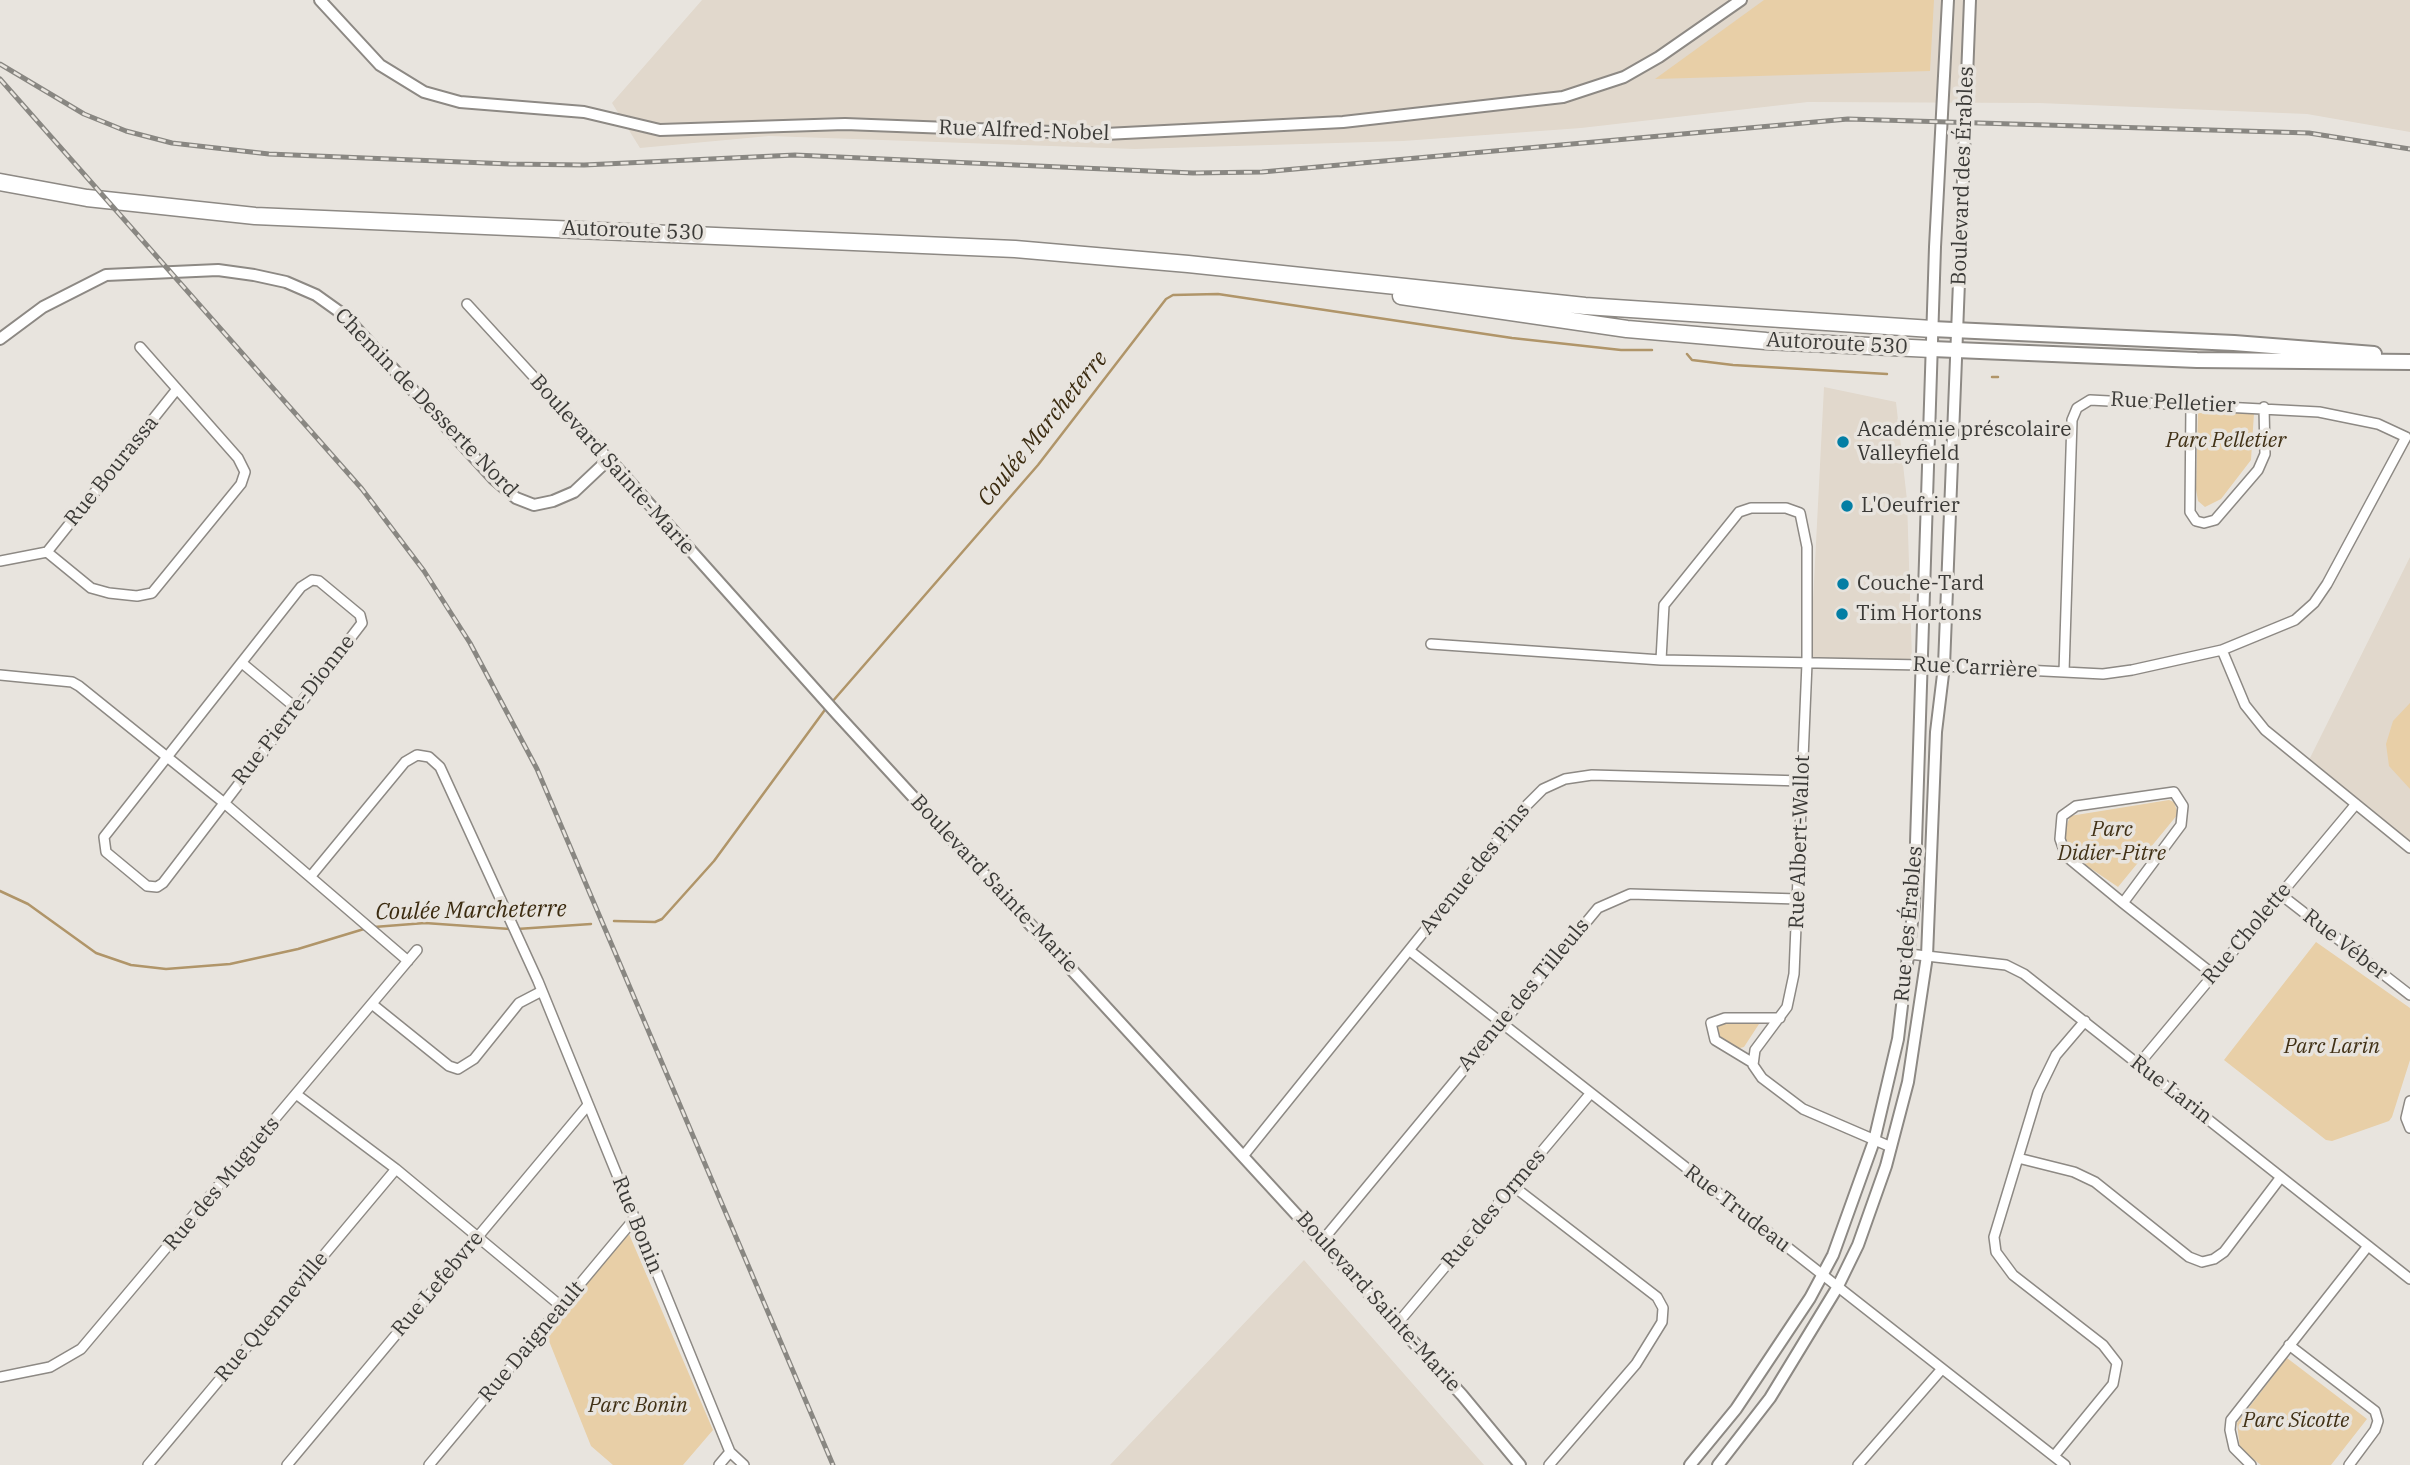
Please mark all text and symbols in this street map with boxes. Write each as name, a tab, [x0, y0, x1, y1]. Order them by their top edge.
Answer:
street label: Boulevard des Érables	[1947, 66, 1979, 286]
street label: Rue Alfred-Nobel	[938, 115, 1110, 147]
street label: Autoroute 530	[562, 216, 704, 246]
street label: Chemin de Desserte Nord	[329, 303, 523, 503]
street label: Autoroute 530	[1766, 328, 1908, 360]
water label: Coulée Marcheterre	[972, 346, 1114, 512]
street label: Boulevard Sainte-Marie	[524, 370, 700, 560]
street label: Rue Pelletier	[2110, 387, 2236, 419]
street label: Rue Bourassa	[60, 411, 164, 531]
place label: Académie préscolaire Valleyfield	[1857, 417, 2071, 467]
park label: Parc Pelletier	[2166, 428, 2286, 454]
marker: Académie préscolaire Valleyfield	[1835, 434, 1851, 450]
place label: L'Oeufrier	[1861, 493, 1960, 519]
marker: L'Oeufrier	[1839, 498, 1855, 514]
place label: Couche-Tard	[1857, 571, 1984, 597]
marker: Couche-Tard	[1835, 576, 1851, 592]
place label: Tim Hortons	[1856, 601, 1982, 627]
marker: Tim Hortons	[1834, 606, 1850, 622]
street label: Rue Pierre-Dionne	[227, 630, 361, 790]
street label: Rue Carrière	[1912, 652, 2038, 684]
street label: Rue Albert-Wallot	[1784, 754, 1816, 930]
street label: Boulevard Sainte-Marie	[905, 790, 1083, 978]
street label: Avenue des Pins	[1414, 798, 1536, 940]
park label: Parc Didier-Pitre	[2058, 817, 2166, 867]
street label: Rue des Érables	[1890, 845, 1928, 1003]
street label: Rue Cholette	[2197, 878, 2297, 990]
water label: Coulée Marcheterre	[375, 896, 567, 926]
street label: Rue Véber	[2298, 904, 2392, 986]
street label: Avenue des Tilleuls	[1453, 914, 1595, 1076]
park label: Parc Larin	[2284, 1034, 2380, 1060]
street label: Rue Larin	[2125, 1050, 2217, 1130]
street label: Rue des Muguets	[159, 1112, 285, 1256]
street label: Rue des Ormes	[1437, 1144, 1551, 1274]
street label: Rue Trudeau	[1679, 1160, 1795, 1258]
street label: Rue Bonin	[606, 1173, 668, 1277]
street label: Boulevard Sainte-Marie	[1290, 1207, 1466, 1397]
street label: Rue Lefebvre	[387, 1226, 489, 1342]
street label: Rue Quenneville	[210, 1247, 334, 1387]
street label: Rue Daigneault	[474, 1276, 590, 1408]
park label: Parc Bonin	[588, 1393, 688, 1419]
park label: Parc Sicotte	[2243, 1408, 2349, 1434]

